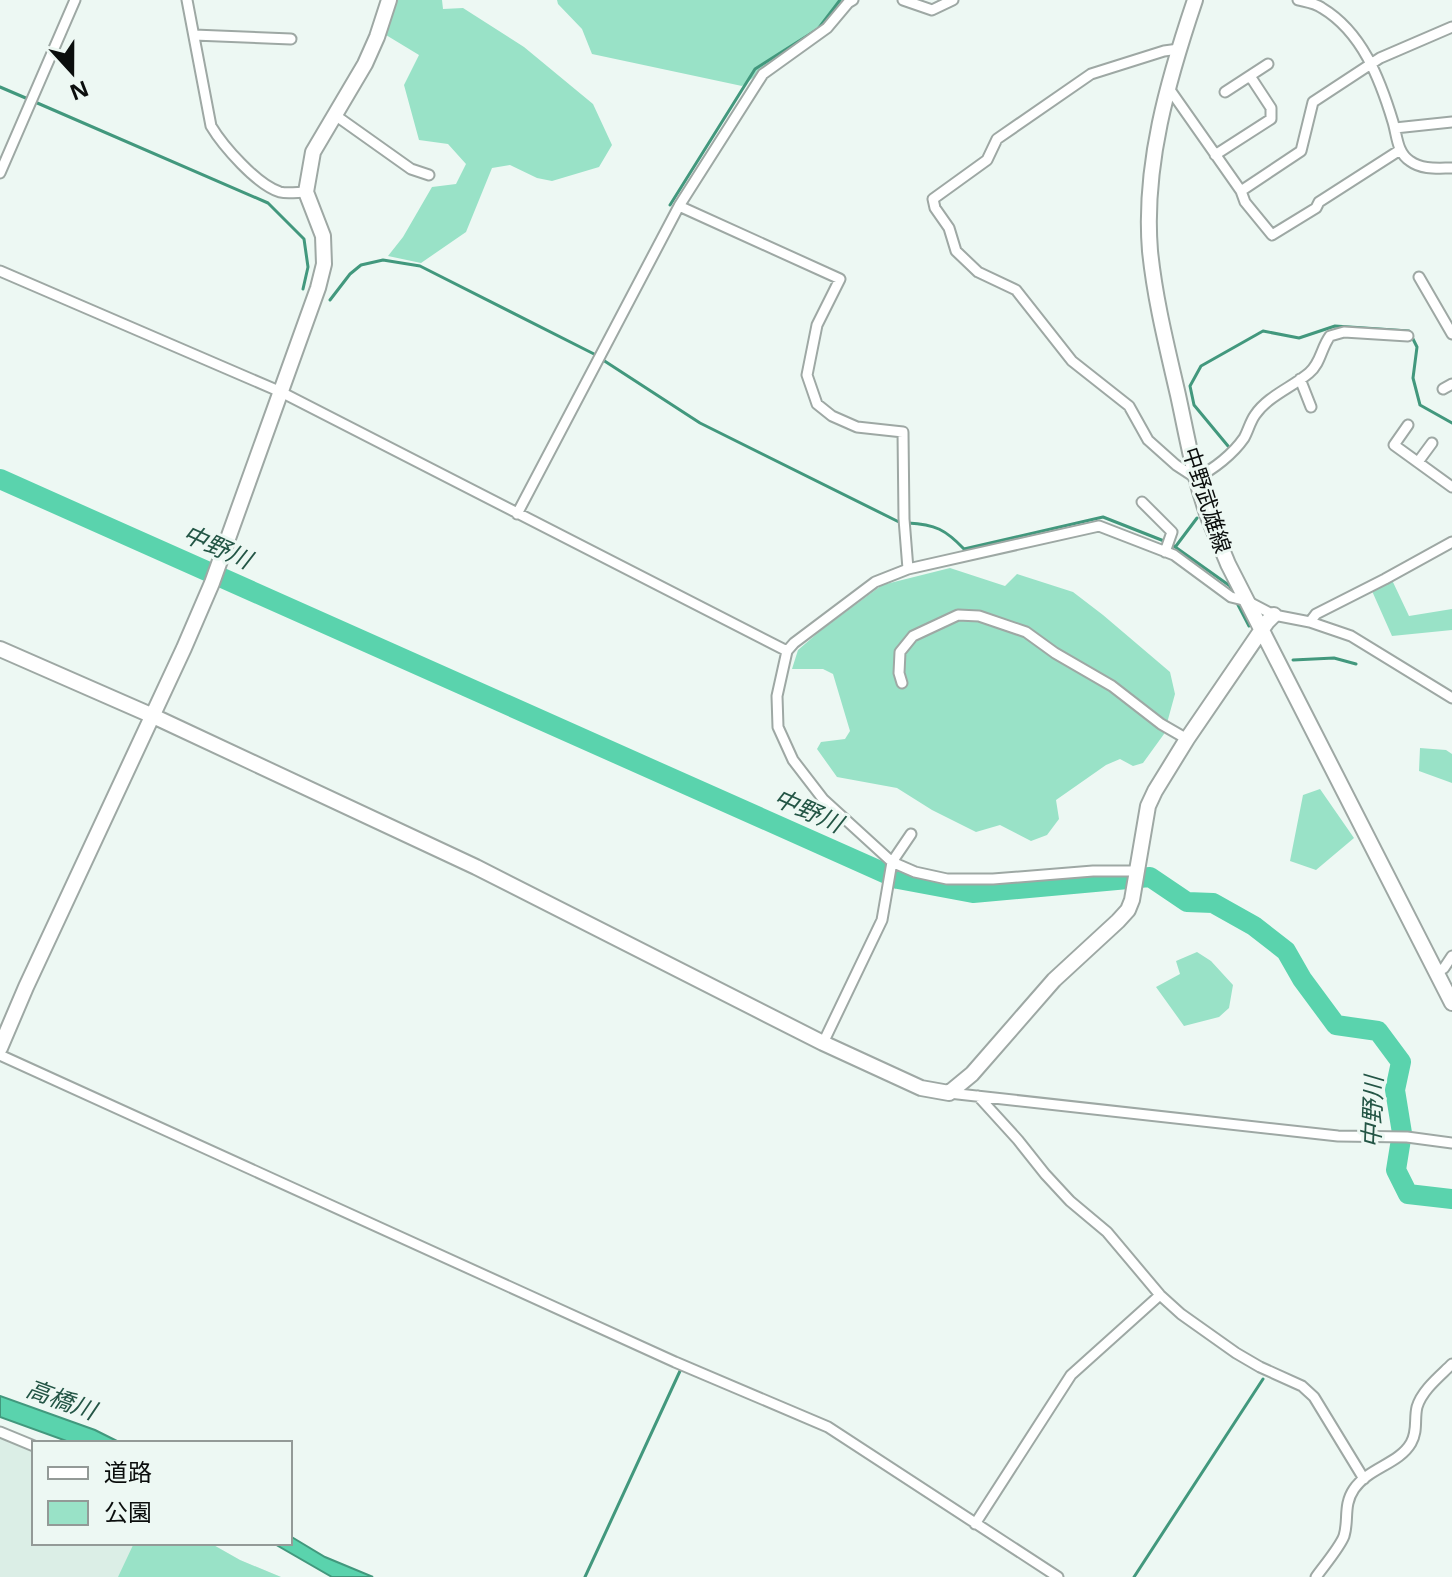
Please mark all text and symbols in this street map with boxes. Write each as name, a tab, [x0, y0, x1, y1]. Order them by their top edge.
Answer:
north arrow	[32, 32, 112, 112]
text: N	[66, 74, 93, 109]
street label: 中野武雄線	[1177, 443, 1239, 557]
water label: 中野川	[178, 516, 260, 577]
water label: 中野川	[769, 780, 851, 841]
water label: 中野川	[1354, 1072, 1389, 1149]
water label: 高橋川	[22, 1371, 104, 1427]
legend	[32, 1441, 292, 1545]
text: 道路	[104, 1455, 152, 1488]
text: 公園	[104, 1495, 152, 1528]

